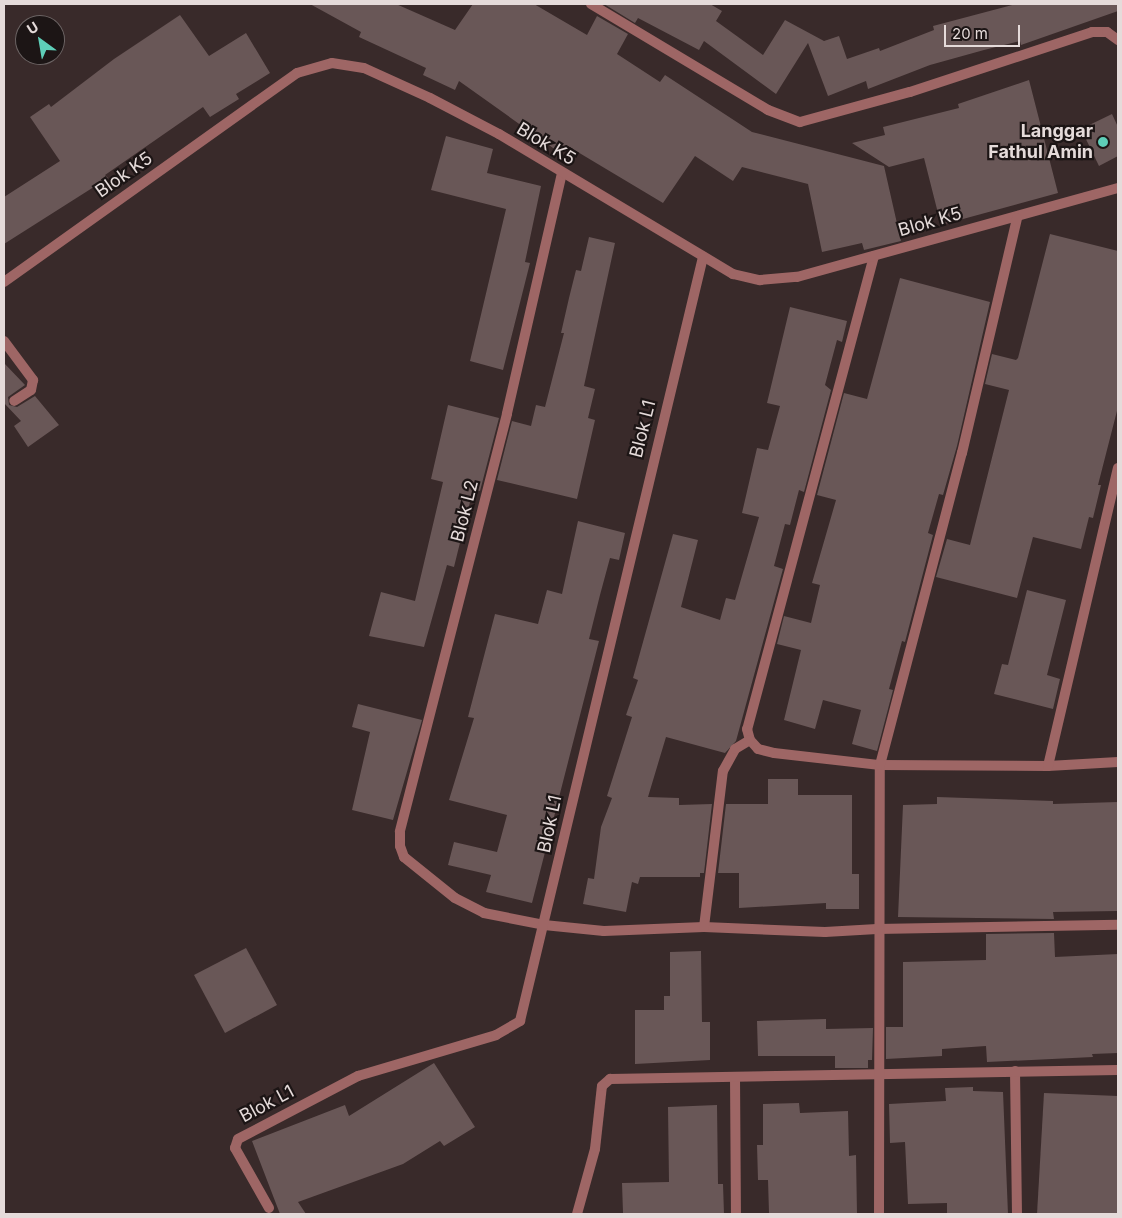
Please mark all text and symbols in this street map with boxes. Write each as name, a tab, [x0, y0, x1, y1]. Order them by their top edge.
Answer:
north arrow	[15, 15, 65, 65]
scale bar	[947, 15, 1023, 47]
text: U	[23, 18, 41, 38]
text: 20 m	[952, 24, 988, 43]
street label: Blok K5	[513, 118, 579, 170]
place label: Langgar Fathul Amin	[988, 121, 1093, 163]
marker: Langgar Fathul Amin	[1097, 136, 1109, 148]
street label: Blok K5	[91, 148, 157, 202]
street label: Blok K5	[896, 203, 964, 241]
street label: Blok L1	[625, 398, 661, 460]
street label: Blok L2	[447, 478, 483, 544]
street label: Blok L1	[533, 793, 567, 855]
street label: Blok L1	[236, 1081, 298, 1127]

